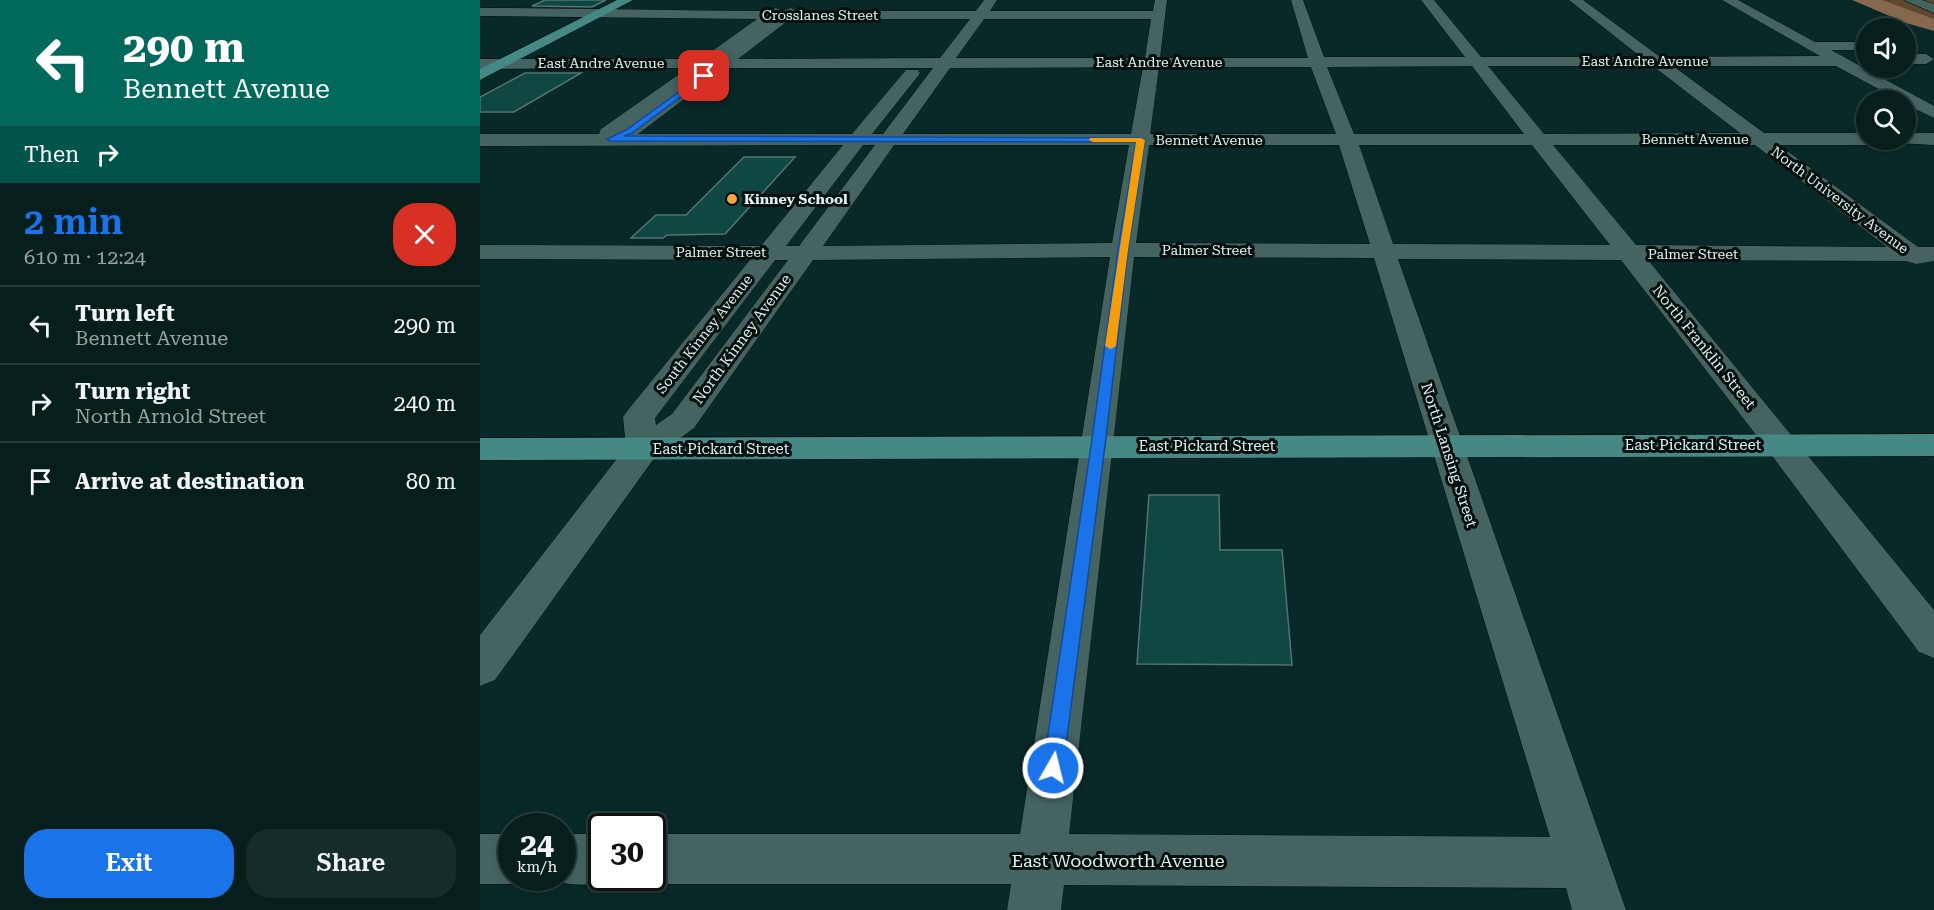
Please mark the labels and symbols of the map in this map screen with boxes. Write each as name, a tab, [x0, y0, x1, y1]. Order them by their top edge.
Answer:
street label: Crosslanes Street	[762, 7, 878, 23]
pin	[678, 50, 729, 101]
street label: East Andre Avenue	[1582, 53, 1709, 69]
street label: East Andre Avenue	[1096, 54, 1223, 70]
street label: East Andre Avenue	[538, 55, 665, 71]
street label: Bennett Avenue	[1641, 131, 1749, 147]
street label: Bennett Avenue	[1155, 132, 1263, 148]
street label: North University Avenue	[1768, 143, 1912, 257]
place label: Kinney School	[744, 191, 848, 207]
marker: Kinney School	[725, 192, 739, 206]
street label: Palmer Street	[1162, 242, 1252, 258]
street label: Palmer Street	[676, 244, 766, 260]
street label: Palmer Street	[1648, 246, 1738, 262]
street label: South Kinney Avenue	[653, 271, 756, 397]
street label: North Kinney Avenue	[689, 271, 795, 407]
street label: North Franklin Street	[1649, 281, 1760, 413]
street label: North Lansing Street	[1417, 381, 1481, 530]
street label: East Pickard Street	[1625, 436, 1762, 454]
street label: East Pickard Street	[1139, 437, 1276, 455]
street label: East Pickard Street	[653, 440, 790, 458]
position arrow	[1021, 736, 1085, 800]
speed limit sign: 30	[588, 813, 666, 891]
street label: East Woodworth Avenue	[1011, 850, 1225, 871]

